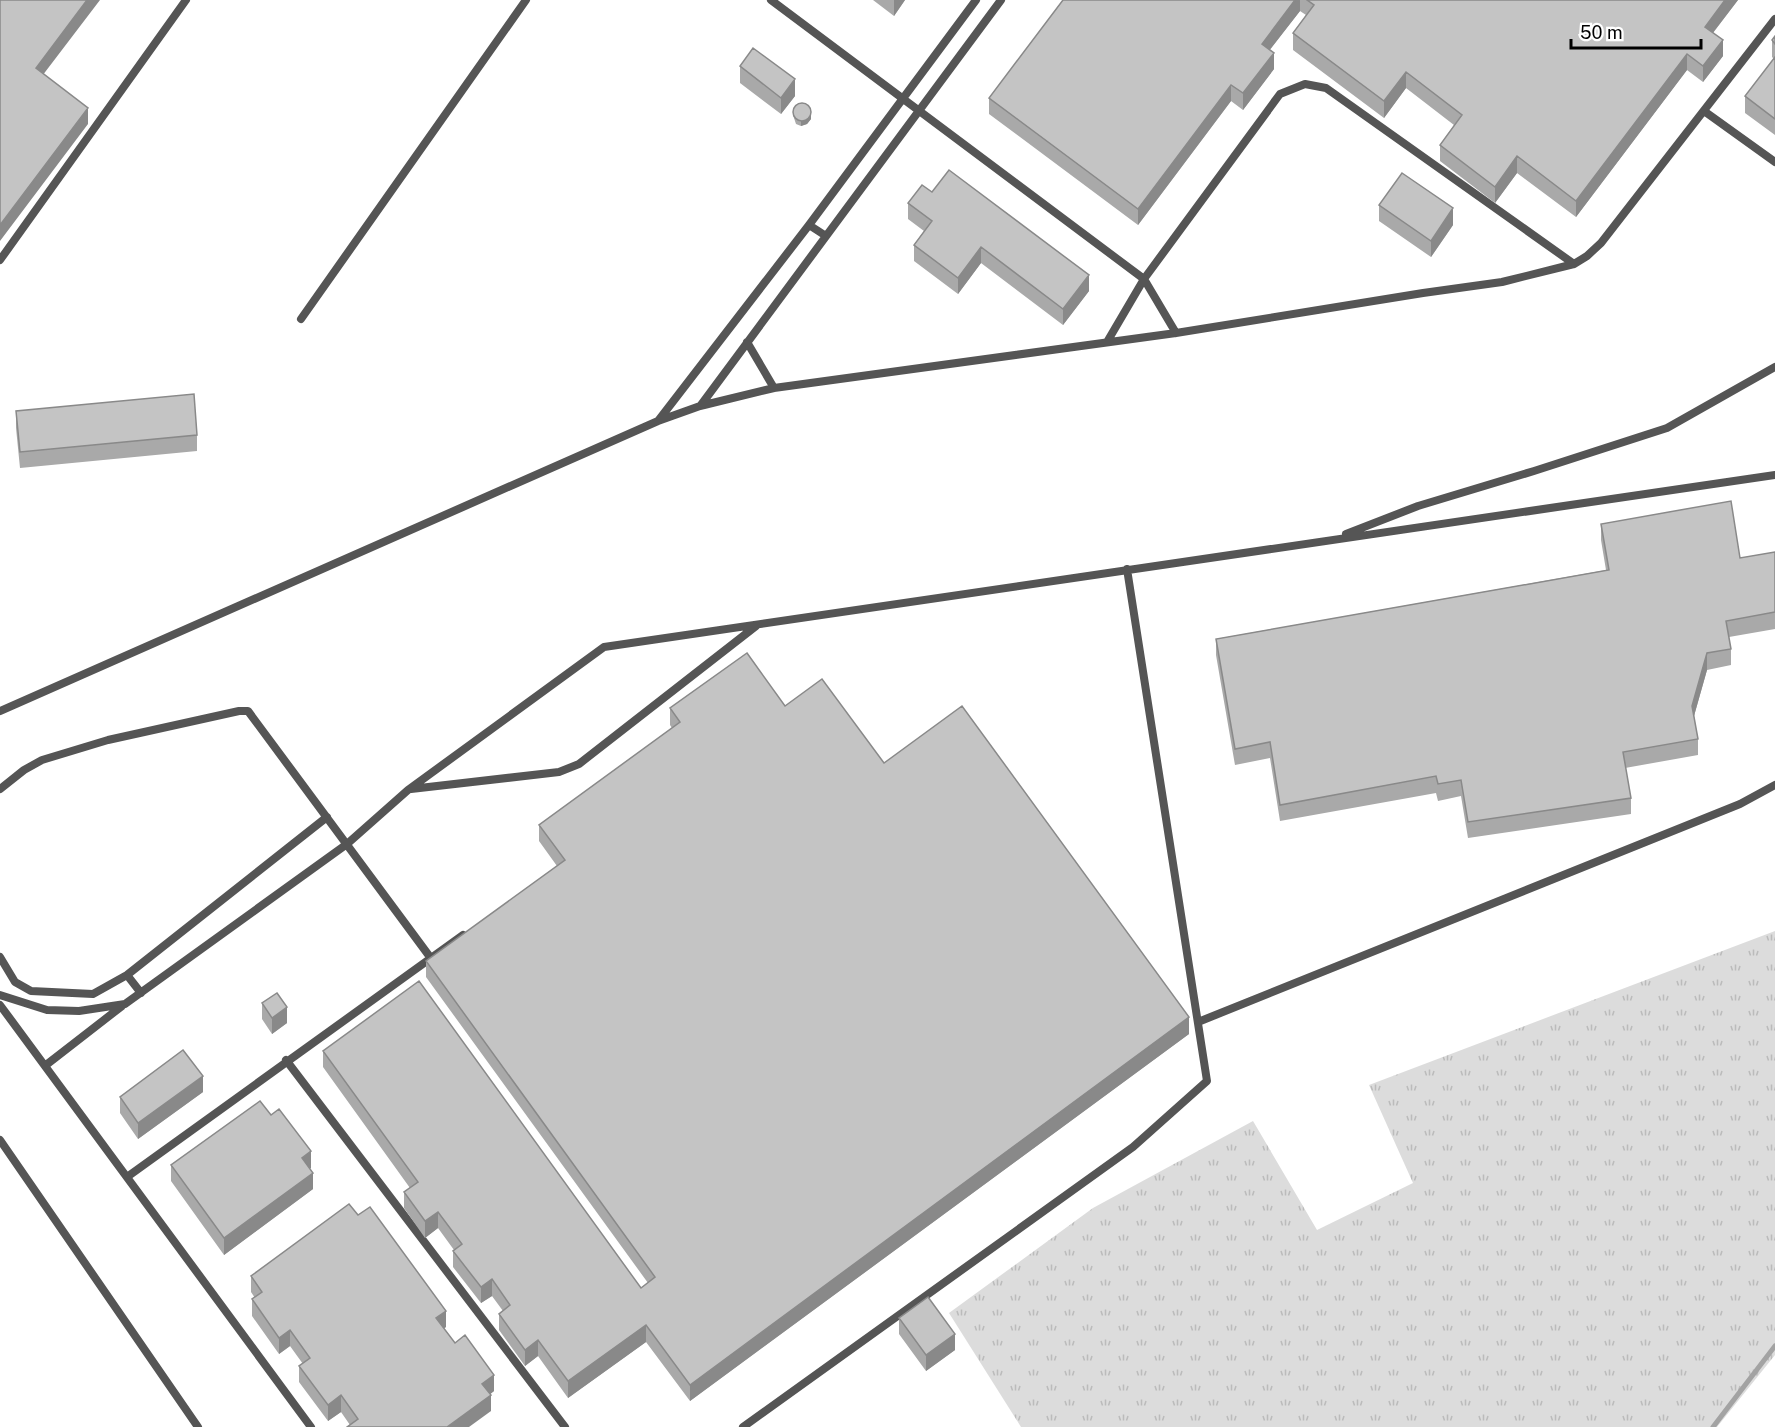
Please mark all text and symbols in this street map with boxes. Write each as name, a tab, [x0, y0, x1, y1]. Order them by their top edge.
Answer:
scale bar	[1571, 12, 1702, 50]
text: 50 m	[1580, 22, 1623, 43]

